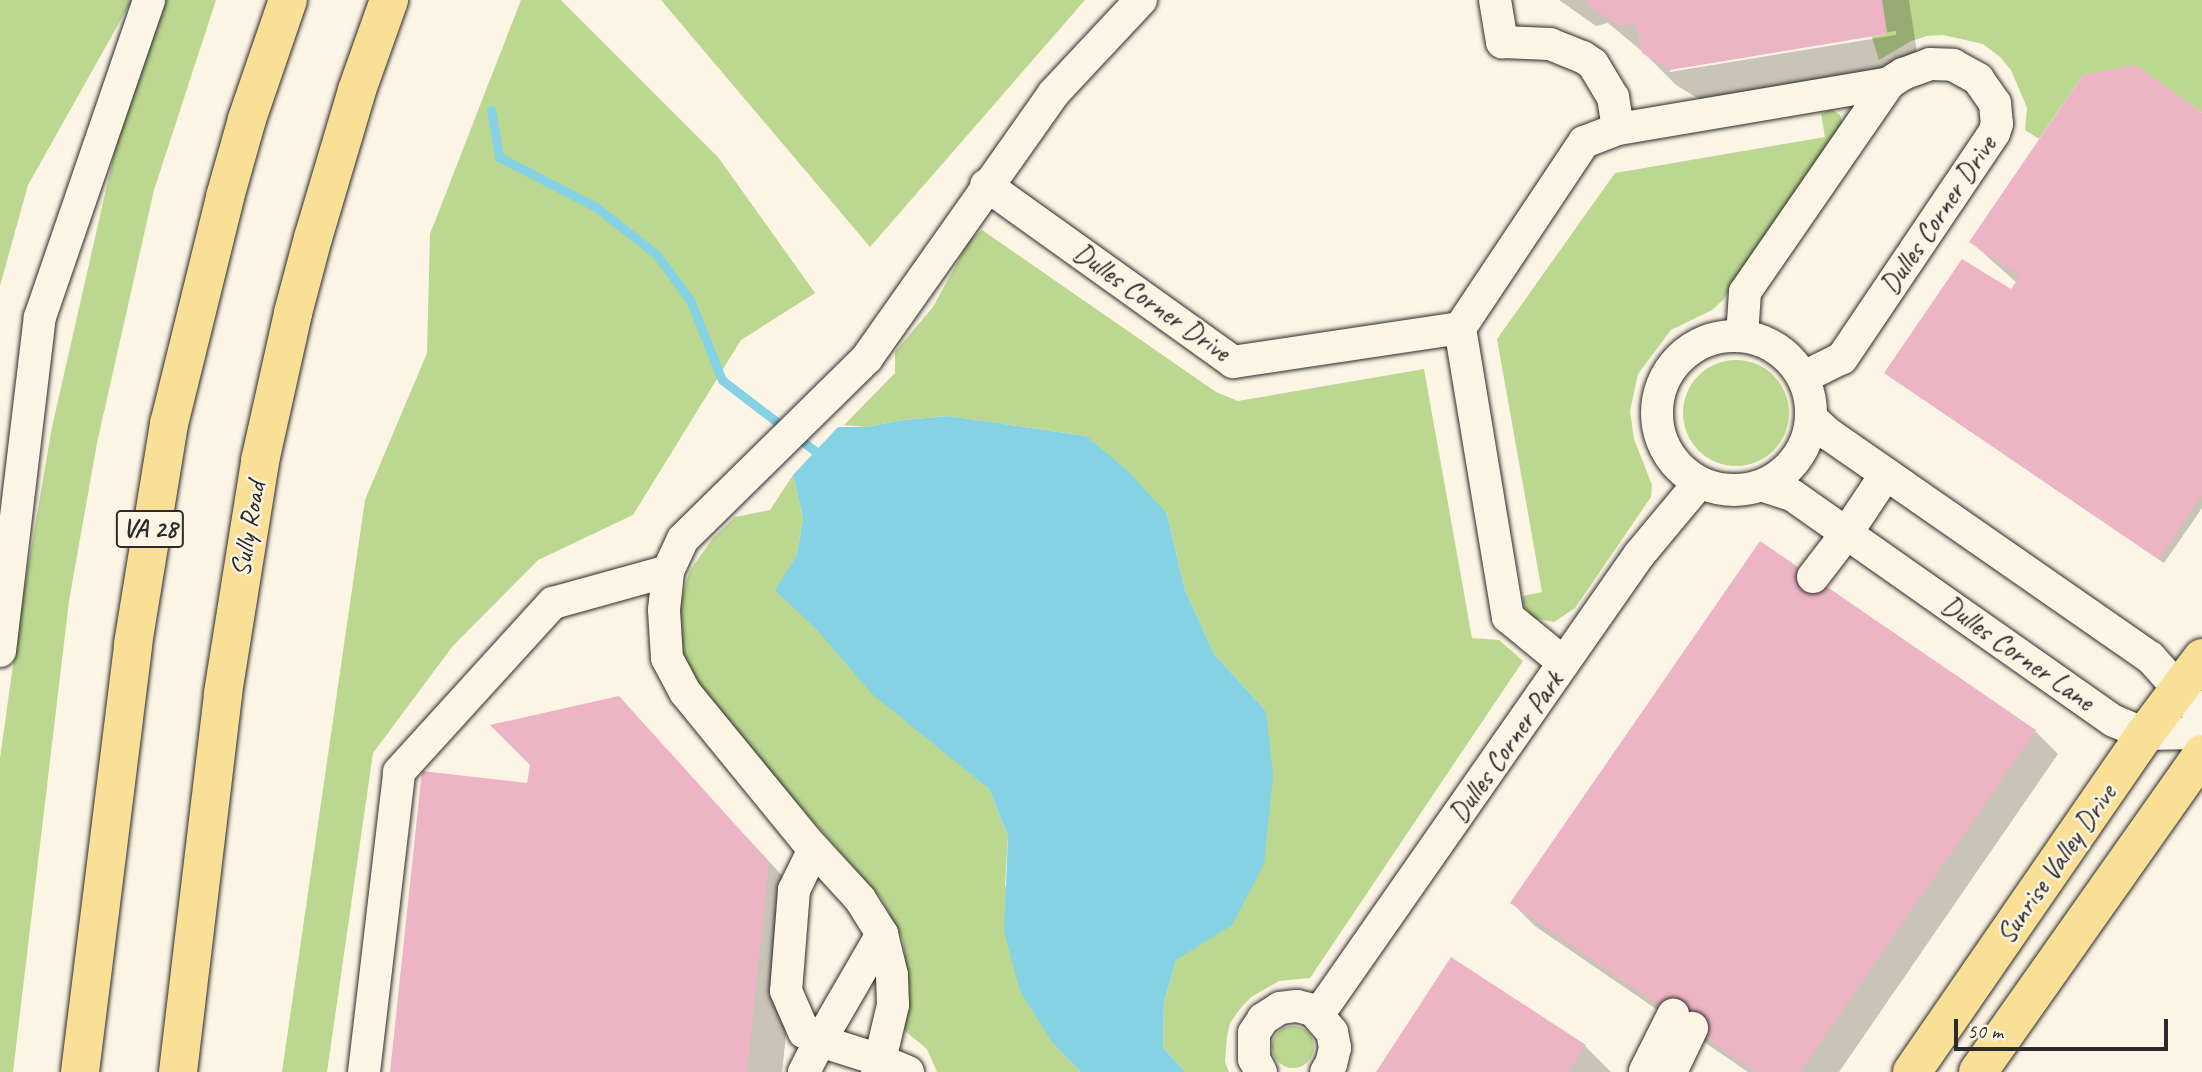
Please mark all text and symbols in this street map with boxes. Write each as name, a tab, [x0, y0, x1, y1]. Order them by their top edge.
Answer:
street label: Dulles Corner Drive	[1873, 129, 2003, 301]
street label: Dulles Corner Drive	[1067, 236, 1237, 368]
street label: Sully Road	[223, 479, 273, 579]
road number: VA 28	[115, 506, 185, 552]
street label: Dulles Corner Lane	[1935, 588, 2101, 718]
street label: Dulles Corner Park	[1441, 665, 1571, 829]
street label: Sunrise Valley Drive	[1989, 778, 2123, 950]
scale bar	[1957, 1006, 2170, 1050]
text: 50 m	[1967, 1018, 2003, 1044]

